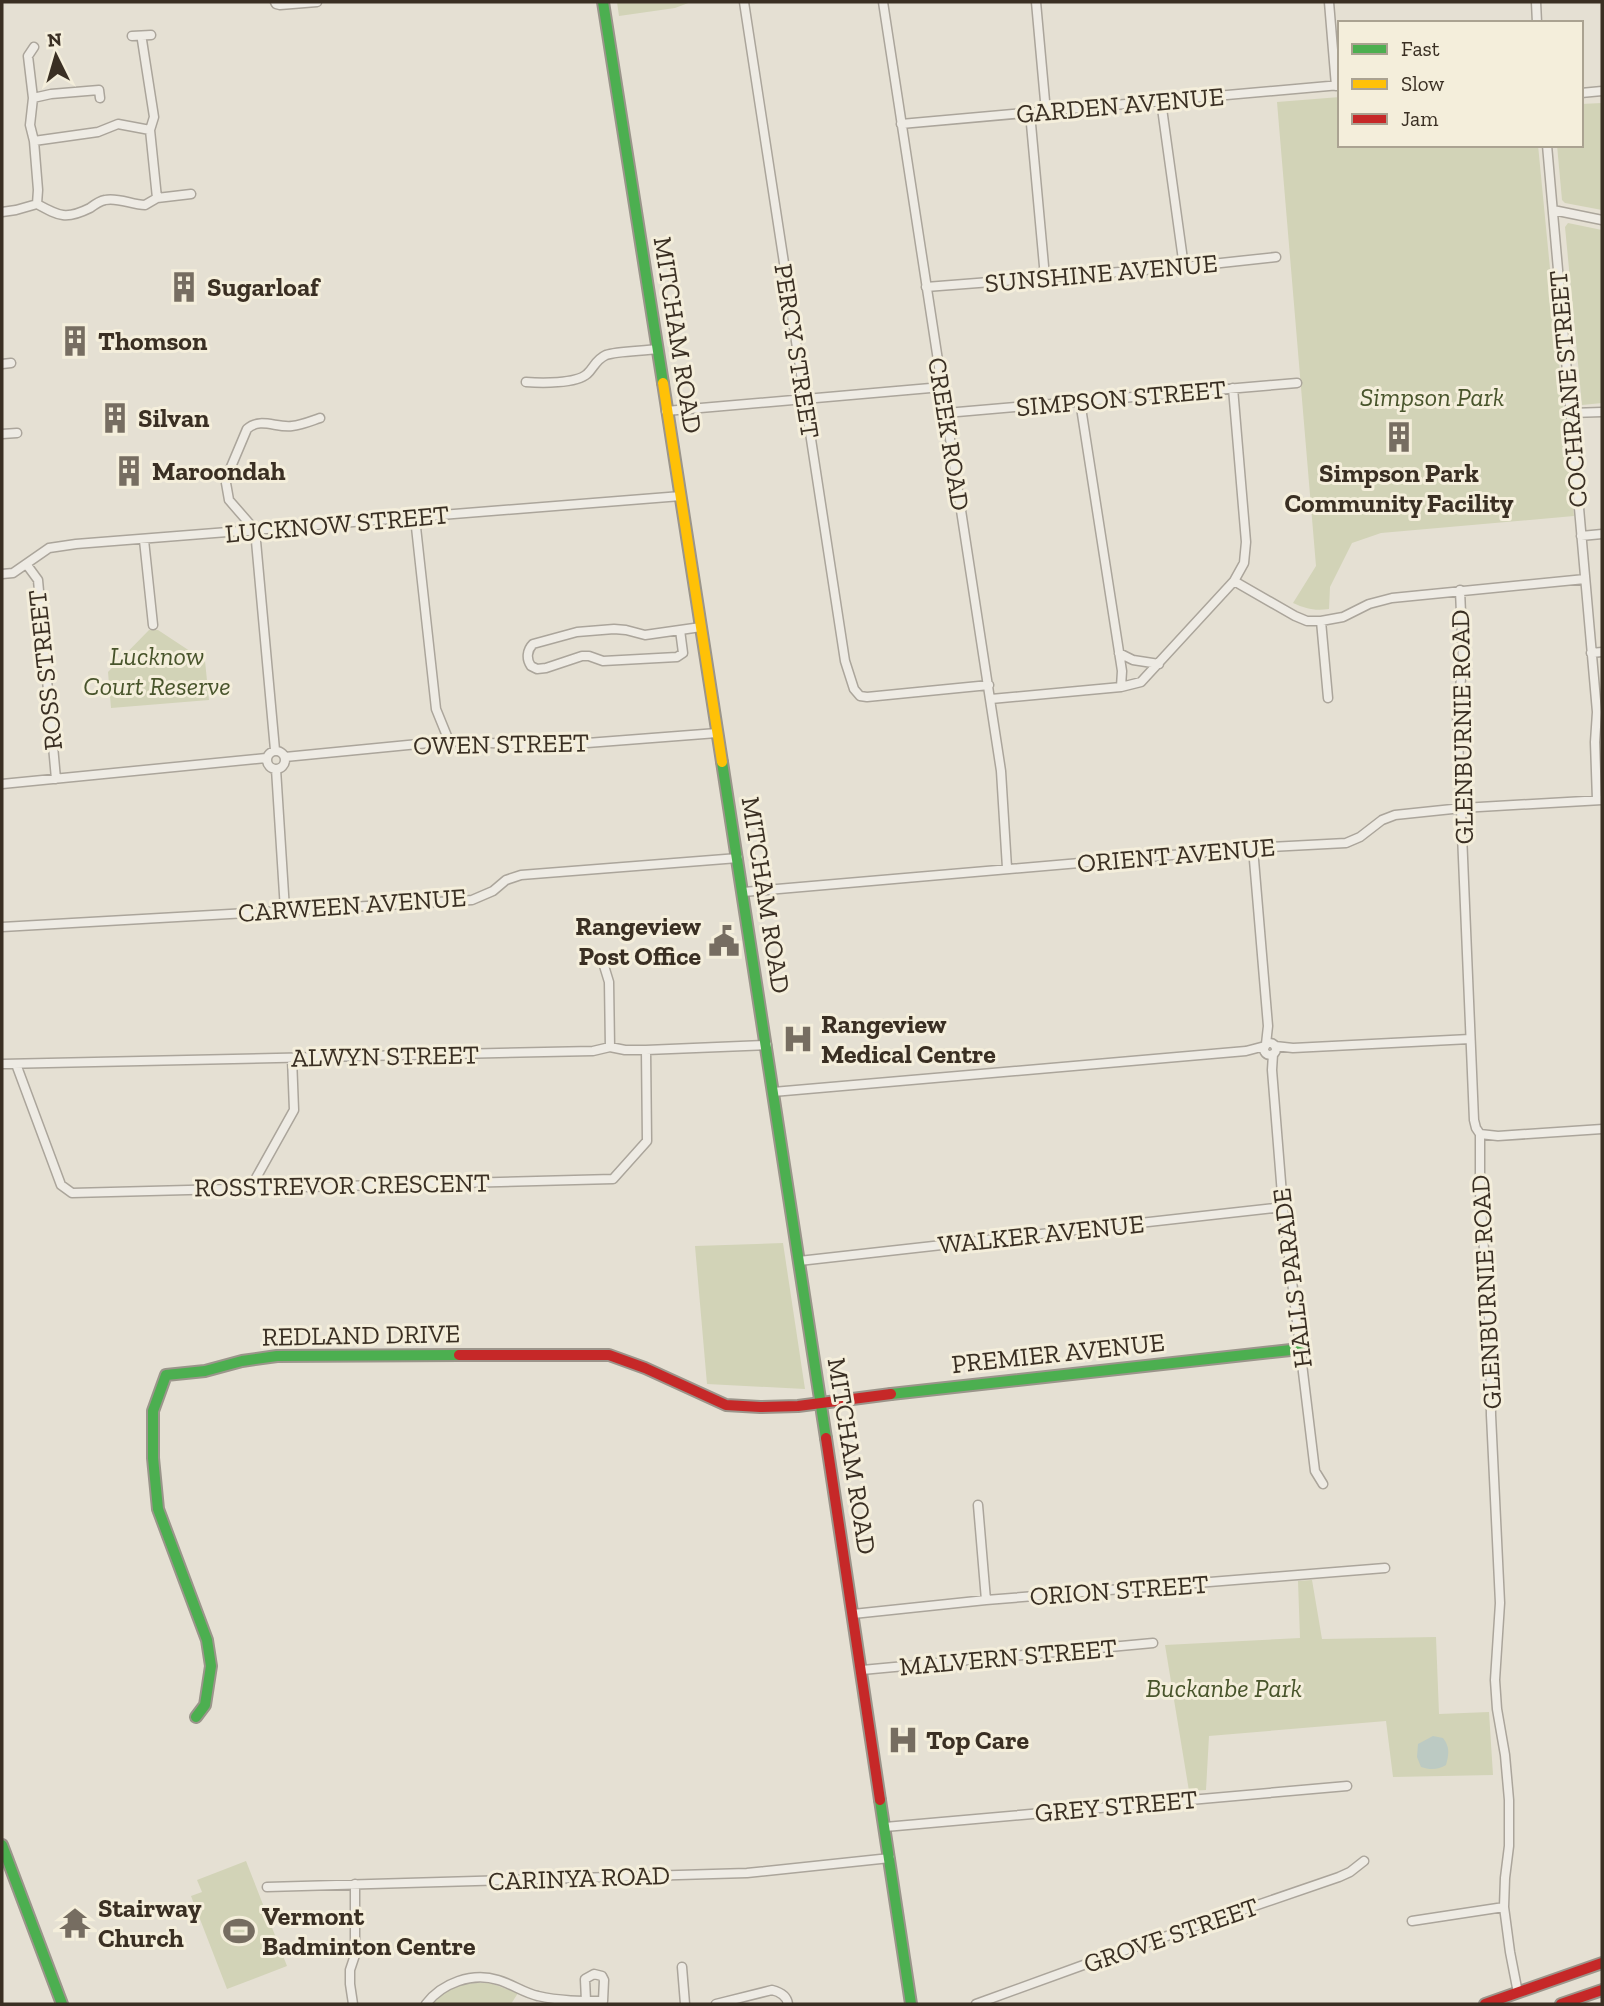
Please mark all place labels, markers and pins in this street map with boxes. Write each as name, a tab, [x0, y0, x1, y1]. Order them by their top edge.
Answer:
building icon: Sugarloaf	[167, 270, 201, 304]
place label: Sugarloaf	[207, 271, 322, 303]
building icon: Thomson	[58, 324, 92, 358]
place label: Thomson	[98, 325, 208, 357]
building icon: Silvan	[98, 401, 132, 435]
place label: Silvan	[138, 402, 210, 434]
building icon: Simpson Park Community Facility	[1382, 420, 1416, 454]
building icon: Maroondah	[112, 454, 146, 488]
place label: Maroondah	[152, 455, 286, 487]
place label: Simpson Park Community Facility	[1284, 457, 1514, 519]
place label: Rangeview Post Office	[575, 910, 701, 972]
public building icon: Rangeview Post Office	[707, 924, 741, 958]
place label: Rangeview Medical Centre	[821, 1008, 996, 1070]
hospital icon: Rangeview Medical Centre	[781, 1022, 815, 1056]
hospital icon: Top Care	[886, 1723, 920, 1757]
place label: Top Care	[926, 1724, 1029, 1756]
place label: Stairway Church	[98, 1892, 202, 1954]
place label: Vermont Badminton Centre	[262, 1900, 476, 1962]
temple icon: Stairway Church	[58, 1906, 92, 1940]
sports icon: Vermont Badminton Centre	[222, 1914, 256, 1948]

